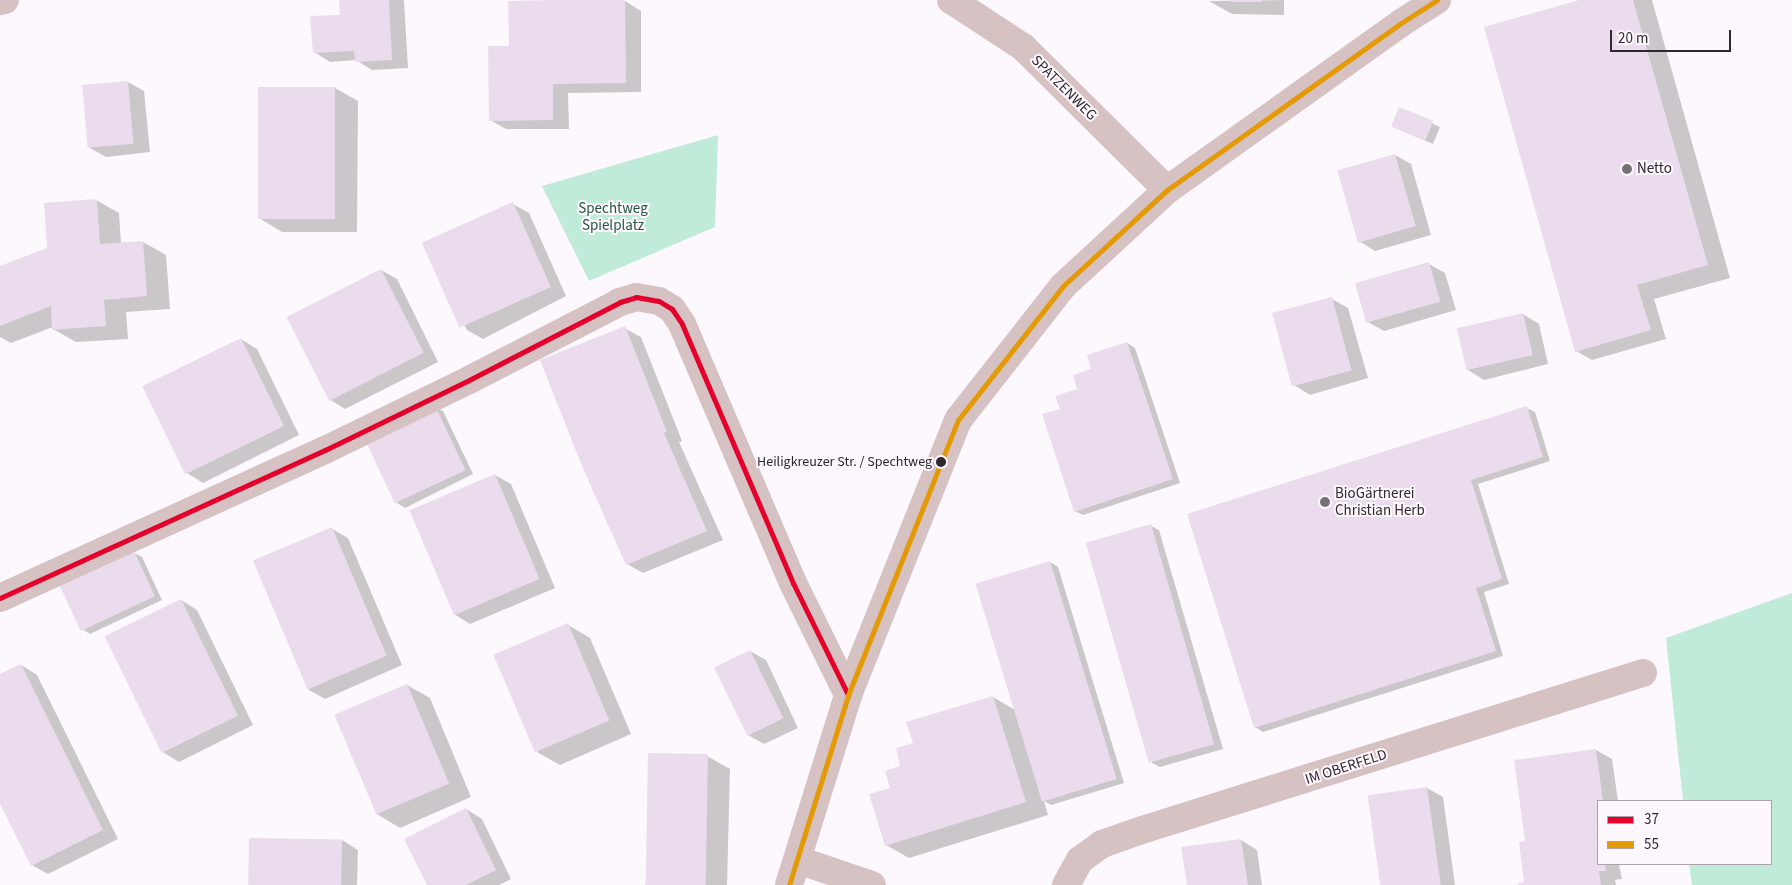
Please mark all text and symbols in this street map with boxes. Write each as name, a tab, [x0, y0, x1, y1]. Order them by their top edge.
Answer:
scale bar	[1612, 20, 1733, 52]
text: 20 m	[1618, 28, 1648, 49]
street label: SPATZENWEG	[1028, 52, 1100, 124]
place label: Netto	[1637, 160, 1672, 178]
marker: Netto	[1621, 163, 1633, 175]
park label: Spechtweg Spielplatz	[578, 199, 648, 234]
place label: Heiligkreuzer Str. / Spechtweg	[757, 454, 932, 470]
marker: Heiligkreuzer Str. / Spechtweg	[936, 457, 946, 467]
place label: BioGärtnerei Christian Herb	[1335, 484, 1425, 519]
marker: BioGärtnerei Christian Herb	[1319, 496, 1331, 508]
street label: IM OBERFELD	[1303, 745, 1389, 789]
legend	[1597, 800, 1772, 865]
text: 37	[1644, 809, 1659, 830]
text: 55	[1644, 834, 1659, 855]

